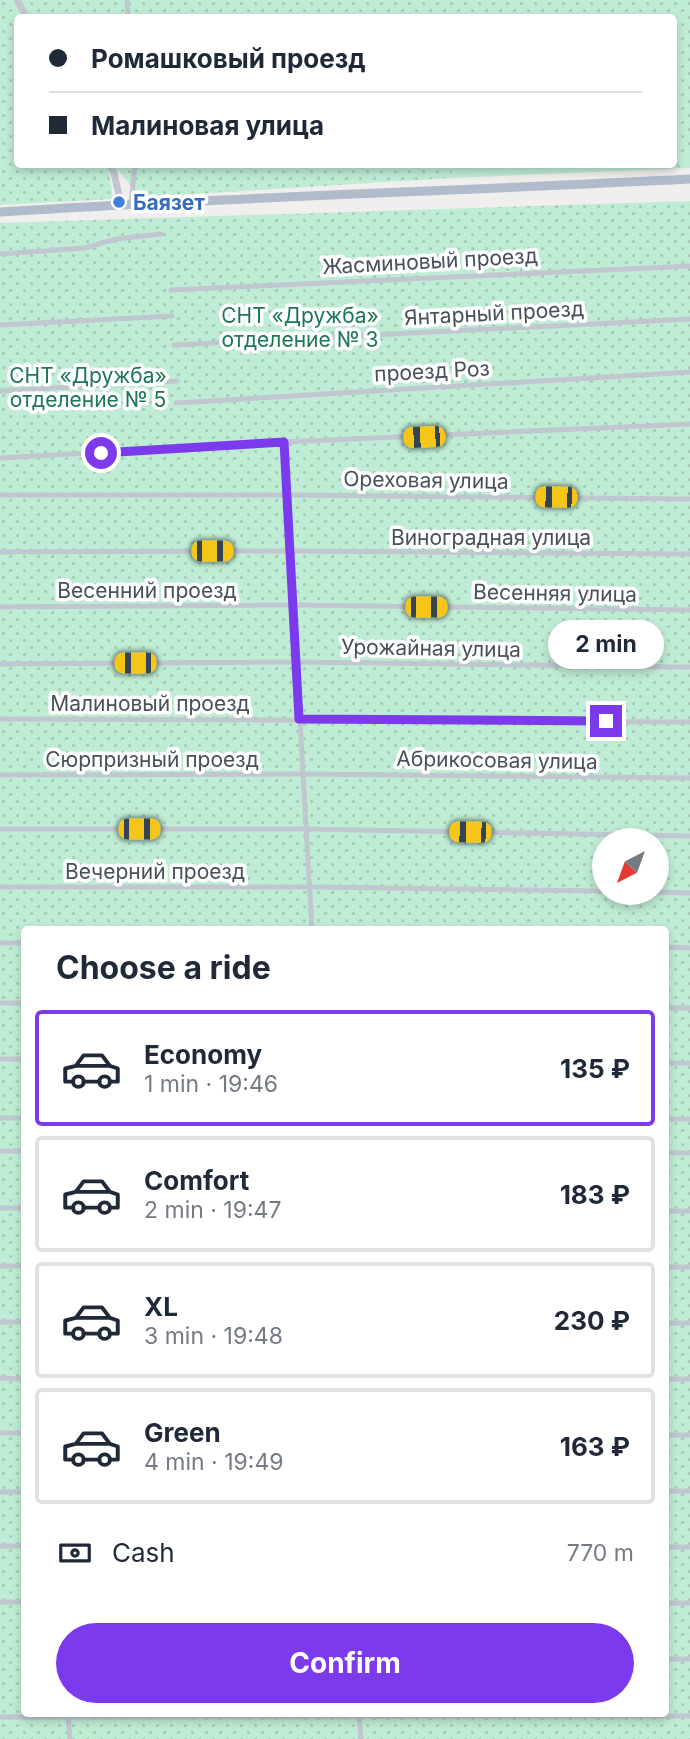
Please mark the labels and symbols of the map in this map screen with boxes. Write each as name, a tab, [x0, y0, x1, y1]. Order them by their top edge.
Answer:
place label: Баязет	[133, 190, 205, 215]
marker: Баязет	[111, 194, 127, 210]
street label: Жасминовый проезд	[322, 243, 538, 279]
street label: Янтарный проезд	[403, 296, 585, 330]
park label: СНТ «Дружба» отделение № 3	[221, 303, 379, 352]
street label: проезд Роз	[374, 355, 490, 387]
park label: СНТ «Дружба» отделение № 5	[9, 363, 167, 412]
car	[403, 426, 446, 448]
route start	[85, 437, 117, 469]
street label: Ореховая улица	[343, 466, 509, 494]
car	[535, 486, 578, 508]
street label: Виноградная улица	[391, 525, 591, 550]
car	[192, 541, 234, 562]
street label: Весенний проезд	[57, 578, 237, 603]
street label: Весенняя улица	[473, 579, 637, 607]
car	[406, 597, 448, 618]
callout: 2 min	[548, 620, 664, 668]
street label: Урожайная улица	[341, 634, 521, 662]
car	[115, 653, 157, 674]
street label: Малиновый проезд	[50, 691, 250, 716]
route end	[590, 705, 622, 737]
street label: Абрикосовая улица	[396, 746, 598, 774]
street label: Сюрпризный проезд	[45, 747, 259, 772]
car	[119, 819, 161, 840]
car	[449, 821, 492, 843]
north arrow	[592, 828, 668, 905]
street label: Вечерний проезд	[65, 859, 245, 884]

